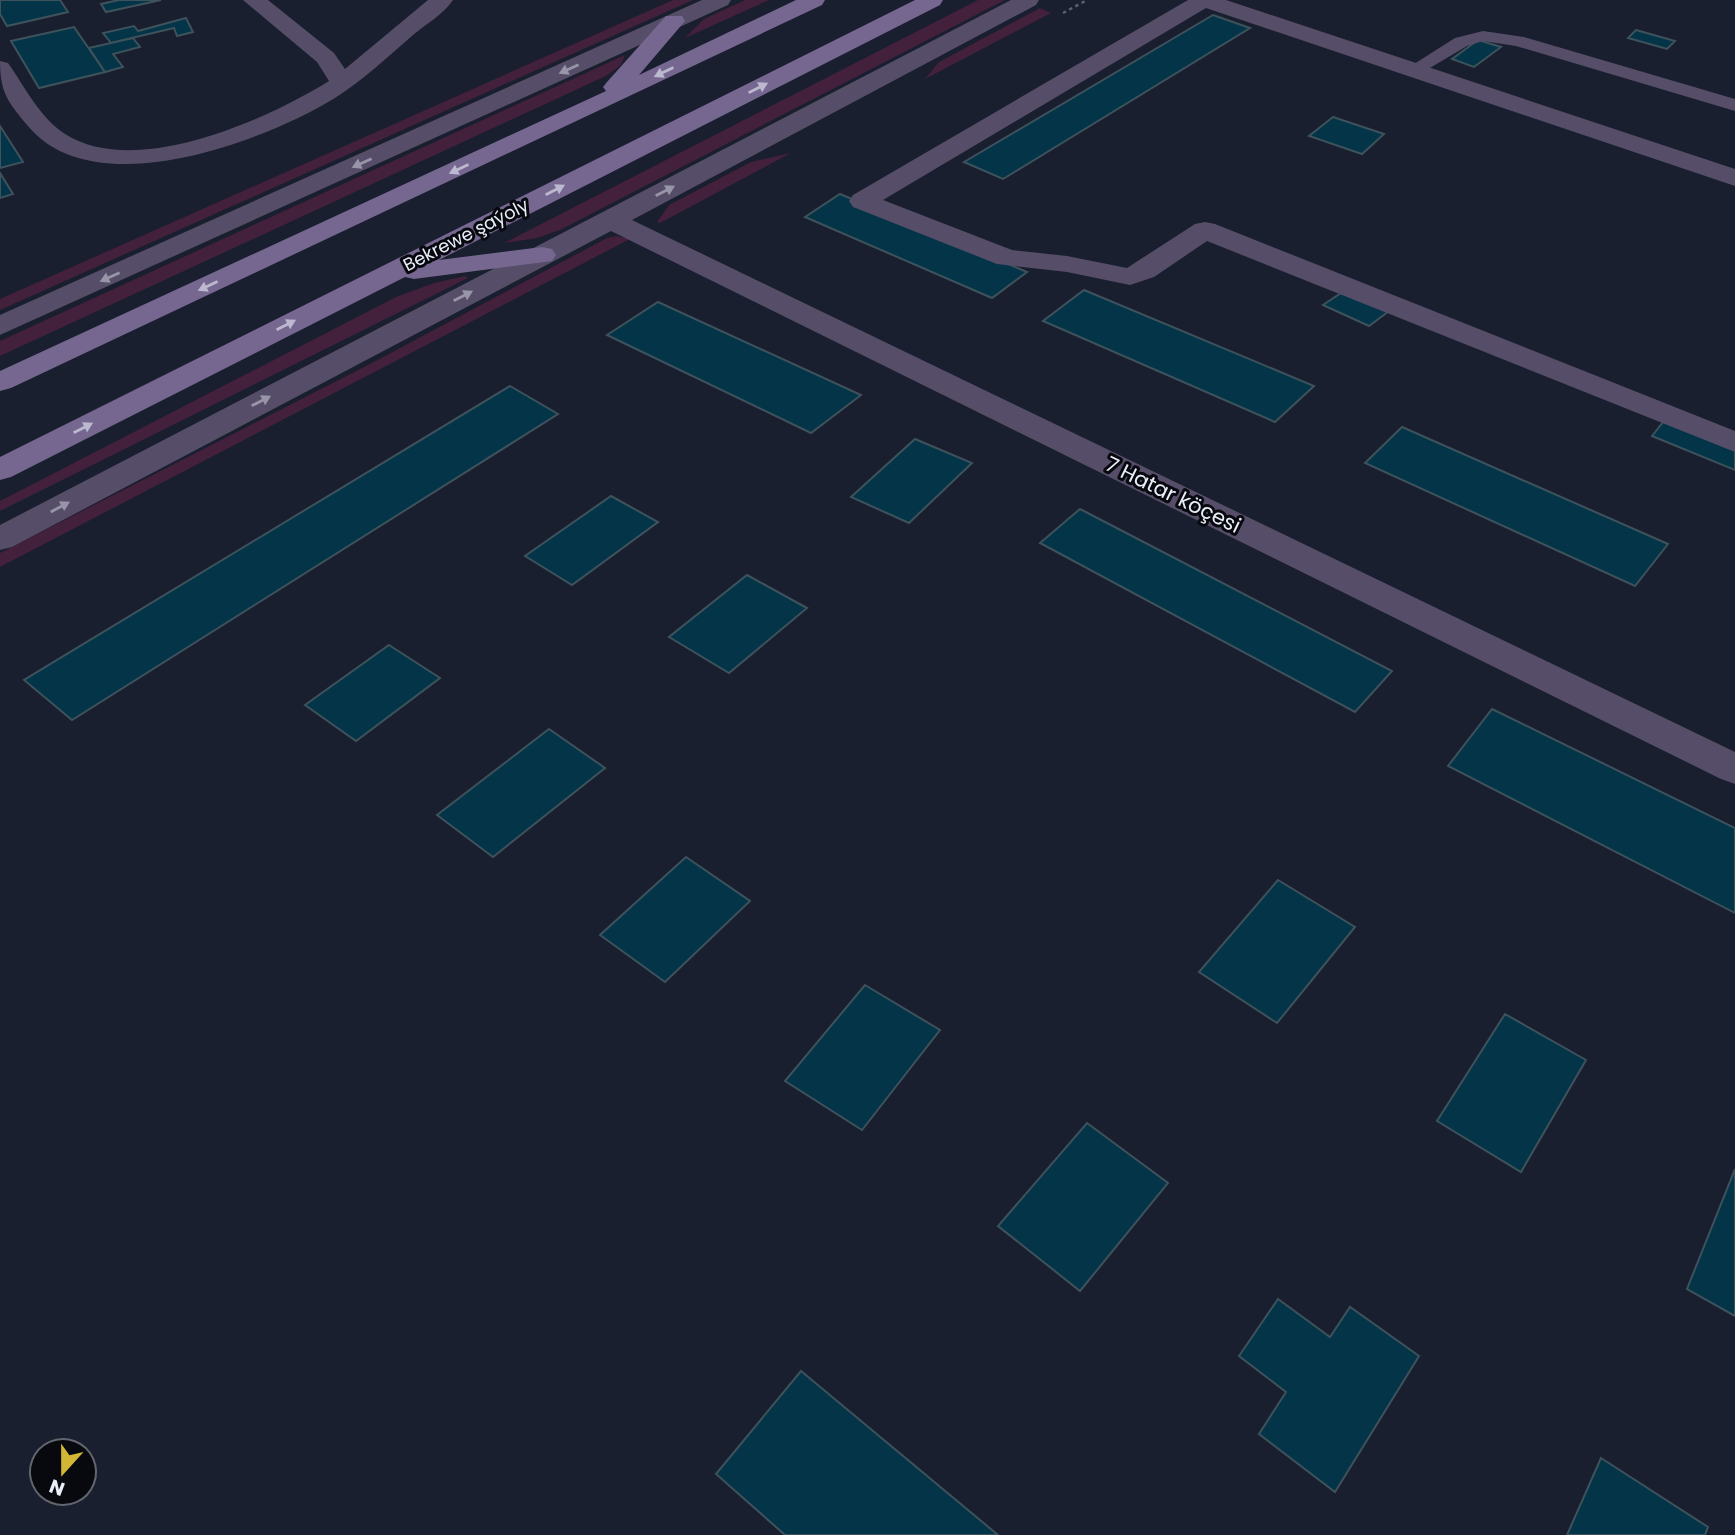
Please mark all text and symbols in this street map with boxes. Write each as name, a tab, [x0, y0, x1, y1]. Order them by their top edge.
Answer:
one-way arrow	[559, 63, 579, 75]
one-way arrow	[654, 66, 674, 78]
one-way arrow	[748, 82, 768, 93]
one-way arrow	[352, 157, 372, 169]
one-way arrow	[448, 164, 469, 175]
one-way arrow	[545, 184, 565, 196]
one-way arrow	[656, 186, 676, 198]
street label: Bekrewe şaýoly	[399, 192, 533, 277]
one-way arrow	[100, 271, 120, 283]
one-way arrow	[198, 280, 218, 292]
one-way arrow	[453, 290, 473, 301]
one-way arrow	[276, 320, 296, 331]
one-way arrow	[252, 395, 272, 407]
one-way arrow	[73, 423, 93, 434]
street label: 7 Hatar köçesi	[1101, 449, 1246, 540]
one-way arrow	[50, 501, 70, 513]
north arrow	[28, 1437, 98, 1507]
text: N	[46, 1472, 69, 1503]

